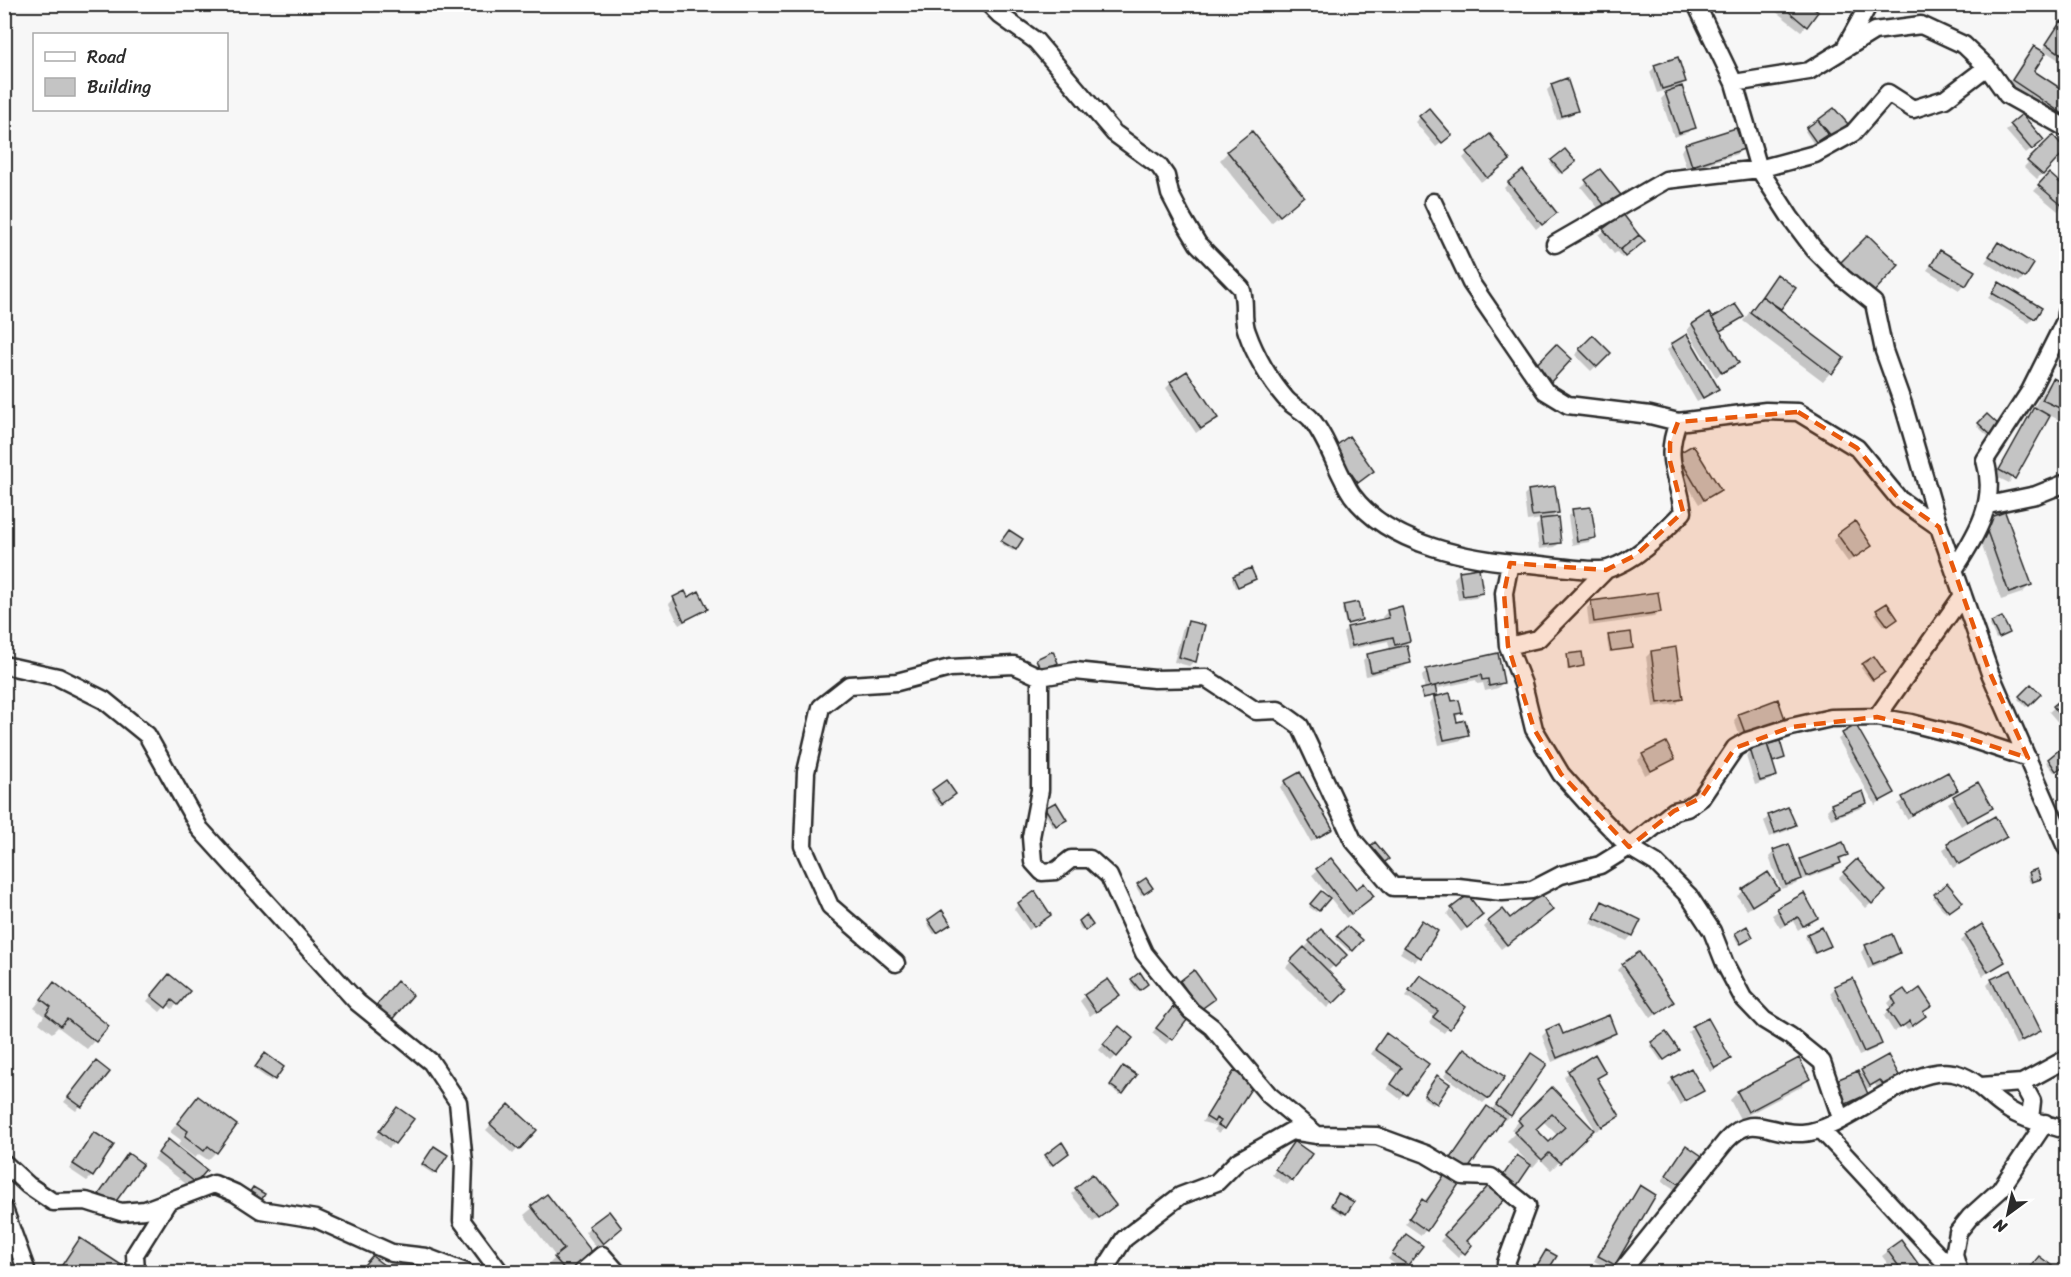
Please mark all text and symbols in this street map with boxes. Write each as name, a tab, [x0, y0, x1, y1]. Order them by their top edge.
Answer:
legend	[33, 33, 228, 111]
text: Road	[87, 41, 127, 73]
text: Building	[87, 71, 151, 103]
north arrow	[1978, 1184, 2038, 1244]
text: N	[1987, 1210, 2013, 1242]

